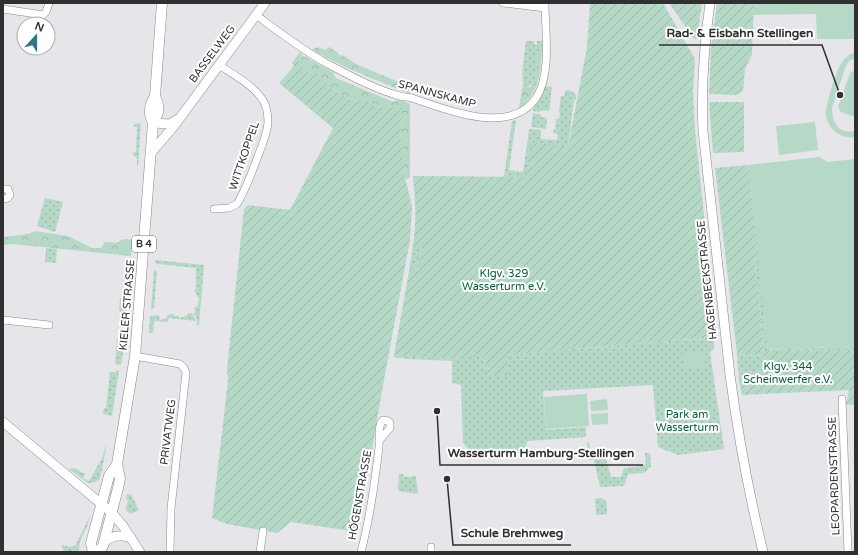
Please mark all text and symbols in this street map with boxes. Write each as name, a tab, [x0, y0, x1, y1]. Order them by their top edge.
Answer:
north arrow	[16, 16, 56, 56]
text: N	[33, 19, 46, 35]
callout: Rad- & Eisbahn Stellingen	[659, 21, 822, 45]
street label: BASSELWEG	[186, 23, 238, 85]
text: Rad- & Eisbahn Stellingen	[667, 26, 813, 41]
street label: SPANNSKAMP	[397, 77, 477, 111]
street label: WITTKOPPEL	[226, 119, 262, 192]
street label: HAGENBECKSTRASSE	[694, 220, 720, 340]
road number: B 4	[132, 236, 156, 252]
street label: KIELER STRASSE	[117, 259, 137, 351]
park label: Klgv. 329 Wasserturm e.V.	[462, 267, 546, 293]
park label: Klgv. 344 Scheinwerfer e.V.	[743, 360, 833, 386]
street label: PRIVATWEG	[158, 398, 178, 466]
park label: Park am Wasserturm	[655, 408, 719, 434]
street label: LEOPARDENSTRASSE	[825, 416, 843, 536]
callout: Wasserturm Hamburg-Stellingen	[440, 441, 643, 465]
text: Wasserturm Hamburg-Stellingen	[448, 446, 634, 461]
street label: HÖGENSTRASSE	[346, 449, 374, 541]
callout: Schule Brehmweg	[453, 521, 571, 545]
text: Schule Brehmweg	[461, 526, 563, 541]

